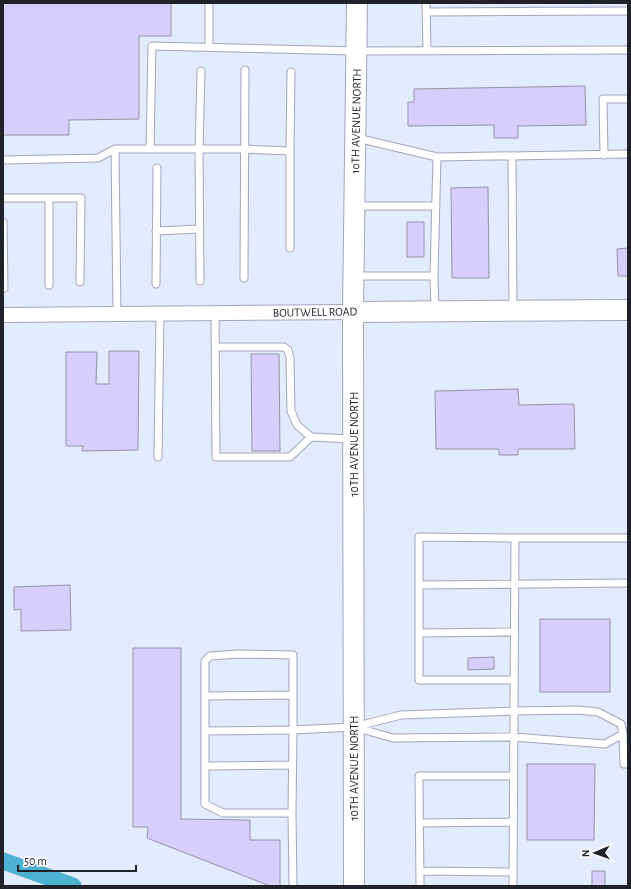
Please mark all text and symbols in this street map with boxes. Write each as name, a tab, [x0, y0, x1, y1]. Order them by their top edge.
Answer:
street label: 10TH AVENUE NORTH	[349, 68, 363, 174]
street label: BOUTWELL ROAD	[273, 305, 358, 319]
street label: 10TH AVENUE NORTH	[348, 391, 360, 497]
street label: 10TH AVENUE NORTH	[348, 715, 360, 821]
north arrow	[575, 833, 615, 873]
scale bar	[18, 847, 136, 873]
text: N	[580, 849, 591, 857]
text: 50 m	[24, 855, 47, 867]

